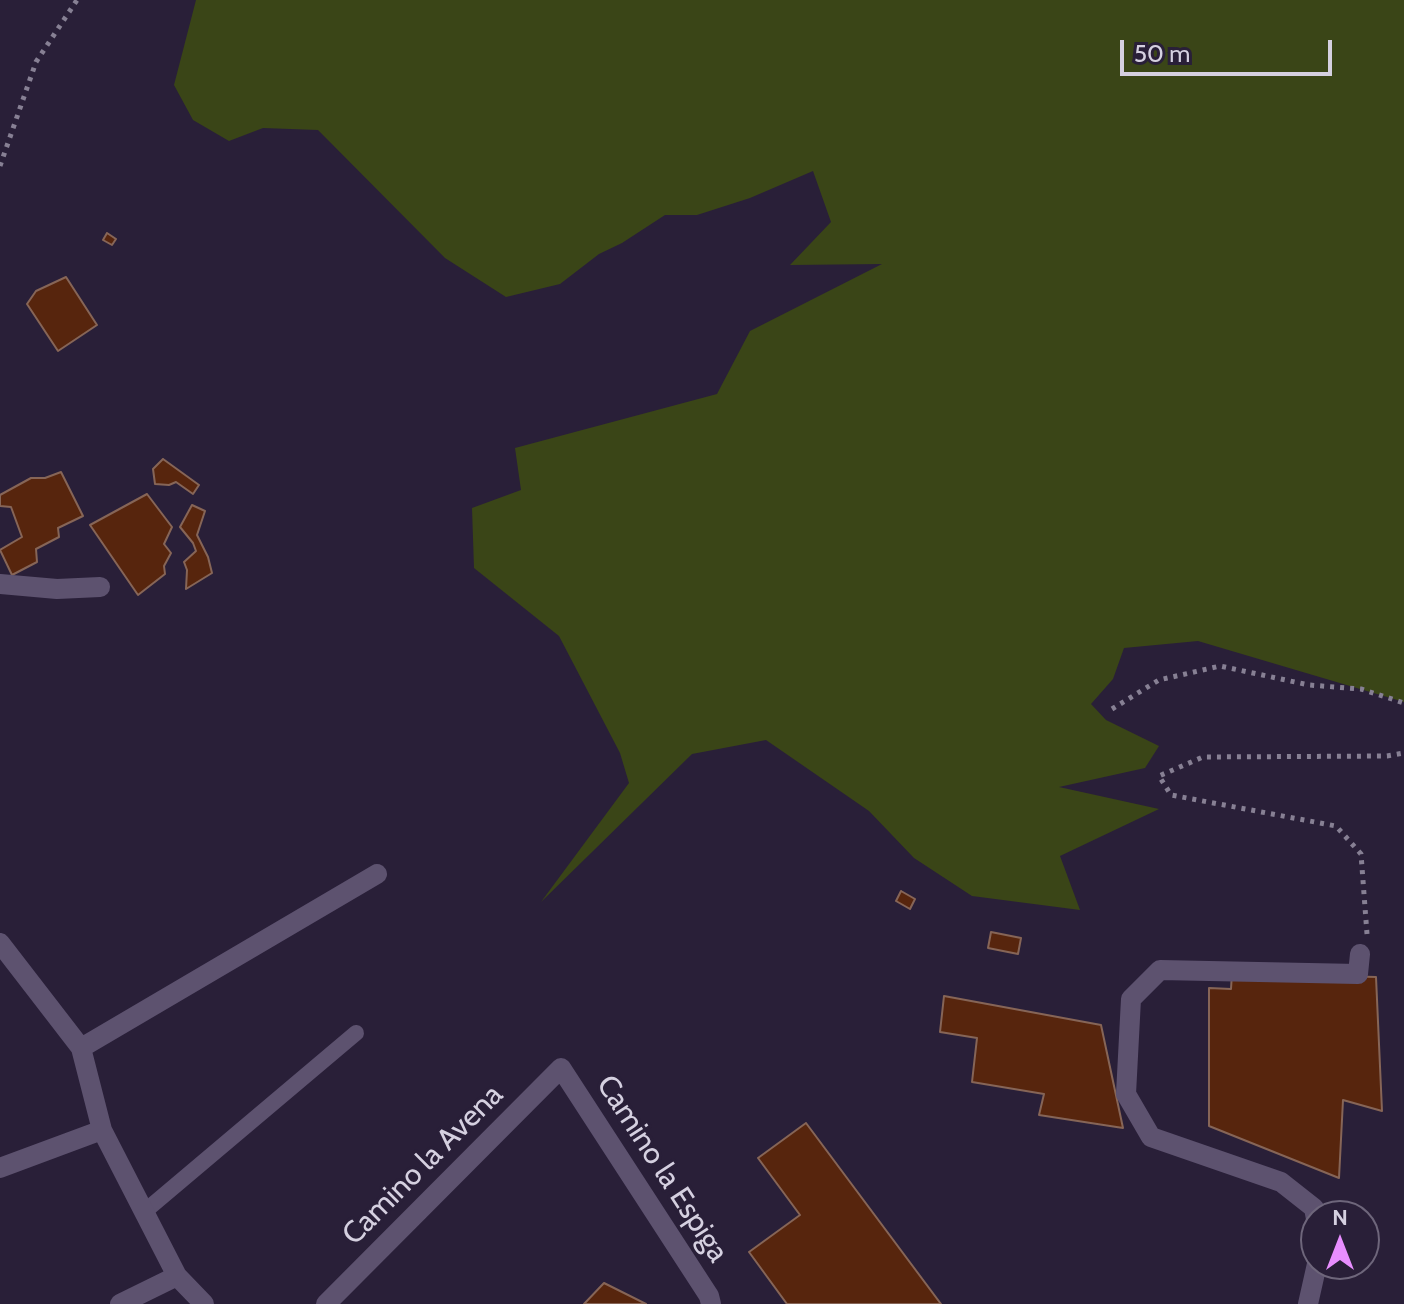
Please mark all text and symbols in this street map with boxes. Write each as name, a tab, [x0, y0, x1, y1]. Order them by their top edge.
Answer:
scale bar	[1124, 24, 1336, 74]
text: 50 m	[1134, 39, 1190, 68]
street label: Camino la Espiga	[588, 1069, 736, 1269]
street label: Camino la Avena	[335, 1077, 511, 1253]
north arrow	[1300, 1200, 1380, 1280]
text: N	[1332, 1204, 1348, 1231]

